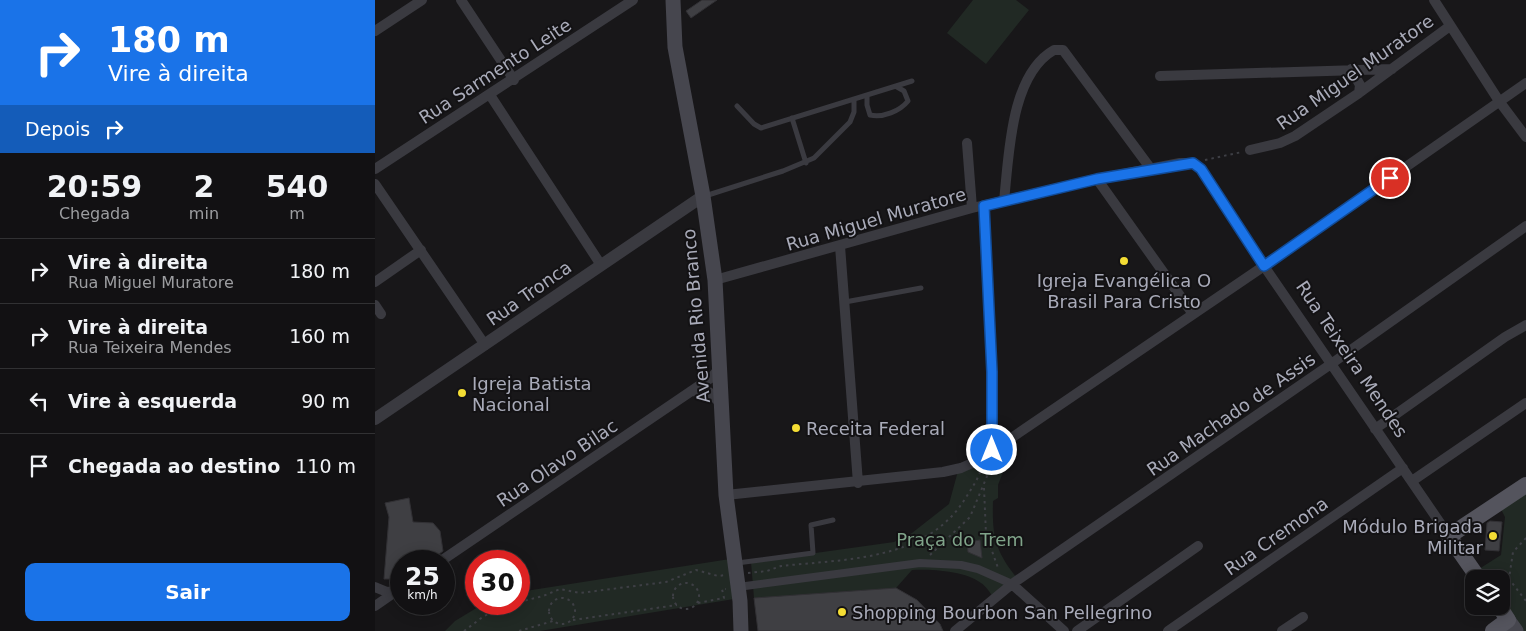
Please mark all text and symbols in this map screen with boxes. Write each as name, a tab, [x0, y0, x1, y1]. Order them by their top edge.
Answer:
street label: Rua Miguel Muratore	[1273, 10, 1437, 134]
street label: Rua Sarmento Leite	[415, 14, 575, 128]
icon: right	[25, 20, 90, 85]
text: 180 m	[108, 20, 230, 60]
text: Vire à direita	[108, 61, 249, 86]
icon: right	[100, 115, 128, 143]
text: Depois	[25, 118, 90, 140]
pin	[1369, 157, 1411, 199]
icon: arrive	[1376, 164, 1404, 192]
text: 20:59	[47, 169, 142, 204]
text: 2	[193, 169, 214, 204]
text: 540	[266, 169, 328, 204]
street label: Rua Miguel Muratore	[783, 183, 969, 255]
text: Chegada	[59, 204, 130, 223]
text: min	[189, 204, 219, 223]
text: m	[289, 204, 305, 223]
street label: Avenida Rio Branco	[678, 228, 714, 404]
text: Vire à direita	[68, 251, 208, 273]
marker: Igreja Evangélica O Brasil Para Cristo	[1118, 255, 1130, 267]
street label: Rua Tronca	[483, 256, 575, 330]
icon: right	[25, 257, 53, 285]
text: 180 m	[289, 260, 350, 282]
place label: Igreja Evangélica O Brasil Para Cristo	[1037, 270, 1211, 312]
text: Rua Miguel Muratore	[68, 273, 234, 292]
street label: Rua Teixeira Mendes	[1292, 277, 1412, 441]
text: Vire à direita	[68, 316, 208, 338]
icon: right	[25, 322, 53, 350]
text: 160 m	[289, 325, 350, 347]
text: Rua Teixeira Mendes	[68, 338, 232, 357]
street label: Rua Machado de Assis	[1143, 348, 1319, 480]
place label: Igreja Batista Nacional	[472, 373, 591, 415]
icon: left	[25, 387, 53, 415]
marker: Igreja Batista Nacional	[456, 387, 468, 399]
text: Vire à esquerda	[68, 390, 237, 412]
text: 90 m	[301, 390, 350, 412]
street label: Rua Olavo Bilac	[493, 415, 621, 511]
place label: Receita Federal	[806, 418, 945, 439]
marker: Receita Federal	[790, 422, 802, 434]
position arrow	[965, 423, 1017, 475]
icon: arrive	[25, 452, 53, 480]
text: Chegada ao destino	[68, 455, 280, 477]
text: 110 m	[295, 455, 356, 477]
street label: Rua Cremona	[1220, 493, 1332, 579]
place label: Módulo Brigada Militar	[1342, 516, 1484, 558]
park label: Praça do Trem	[896, 529, 1024, 550]
marker: Módulo Brigada Militar	[1487, 530, 1499, 542]
speed limit sign: 30	[465, 550, 530, 615]
text: 25	[405, 562, 440, 591]
button: Sair	[25, 563, 350, 621]
map controls	[1465, 570, 1510, 615]
button: layers	[1465, 570, 1510, 615]
text: km/h	[407, 588, 438, 602]
place label: Shopping Bourbon San Pellegrino	[852, 602, 1152, 623]
marker: Shopping Bourbon San Pellegrino	[836, 606, 848, 618]

